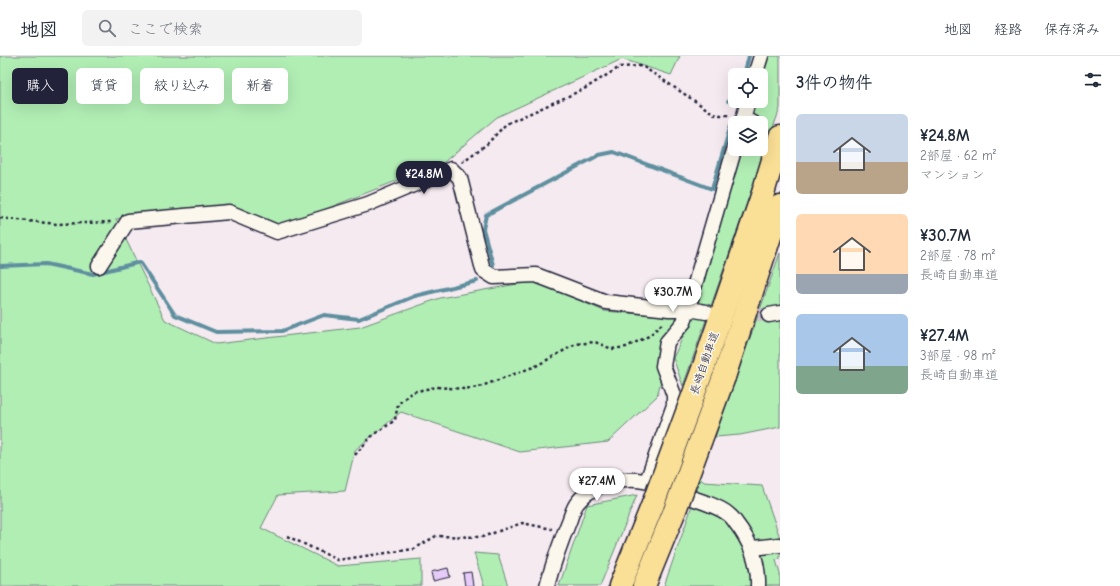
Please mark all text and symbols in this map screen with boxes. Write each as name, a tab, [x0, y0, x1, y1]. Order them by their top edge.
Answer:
search box	[82, 10, 362, 46]
icon: search	[96, 17, 118, 39]
text: 地図	[20, 19, 58, 41]
text: ここで検索	[128, 20, 203, 38]
text: 地図	[944, 21, 972, 38]
text: 経路	[994, 21, 1022, 38]
text: 保存済み	[1044, 21, 1100, 38]
chip: 購入	[12, 68, 68, 104]
chip: 賃貸	[76, 68, 132, 104]
chip: 絞り込み	[140, 68, 224, 104]
chip: 新着	[232, 68, 288, 104]
map controls	[728, 68, 768, 156]
button: locate	[728, 68, 768, 108]
icon: filters	[1082, 69, 1104, 91]
text: 3件の物件	[796, 73, 872, 92]
button: layers	[728, 116, 768, 156]
text: ¥24.8M	[920, 126, 970, 145]
icon: home	[828, 130, 876, 178]
text: 2部屋 · 62 m²	[920, 148, 996, 163]
pin: ¥24.8M	[391, 161, 457, 195]
text: ¥24.8M	[405, 166, 443, 181]
text: マンション	[920, 167, 984, 182]
text: ¥30.7M	[920, 226, 971, 245]
icon: home	[828, 230, 876, 278]
text: 2部屋 · 78 m²	[920, 248, 995, 263]
text: 長崎自動車道	[920, 267, 998, 282]
pin: ¥30.7M	[640, 279, 706, 313]
text: ¥30.7M	[654, 284, 692, 299]
text: ¥27.4M	[920, 326, 969, 345]
street label: 長崎自動車道	[688, 330, 721, 396]
icon: home	[828, 330, 876, 378]
text: 3部屋 · 98 m²	[920, 348, 995, 363]
text: 長崎自動車道	[920, 367, 998, 382]
pin: ¥27.4M	[564, 468, 630, 502]
text: ¥27.4M	[578, 473, 616, 488]

